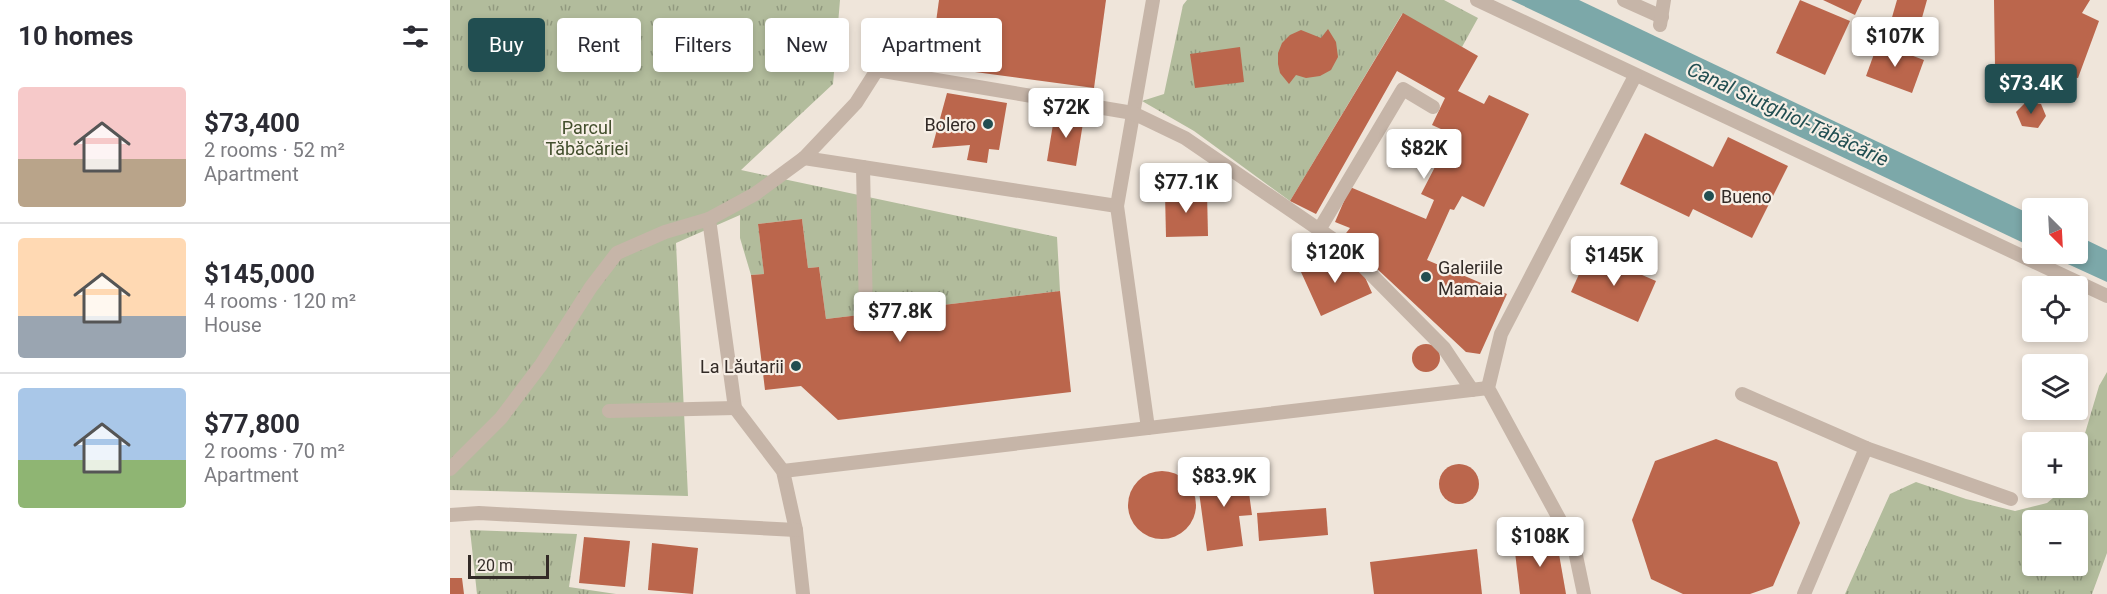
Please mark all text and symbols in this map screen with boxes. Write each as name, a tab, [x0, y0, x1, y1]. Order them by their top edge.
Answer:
pin: $107K	[1853, 17, 1937, 68]
chip: Buy	[468, 18, 545, 72]
chip: Rent	[557, 18, 641, 72]
chip: Filters	[653, 18, 753, 72]
chip: New	[765, 18, 849, 72]
chip: Apartment	[861, 18, 1002, 72]
icon: filters	[399, 20, 432, 53]
text: 10 homes	[18, 21, 133, 51]
text: $107K	[1866, 24, 1924, 48]
water label: Canal Siutghiol-Tăbăcărie	[1683, 57, 1893, 171]
pin: $73.4K	[1982, 64, 2080, 115]
text: $73.4K	[1999, 71, 2063, 95]
pin: $72K	[1030, 88, 1102, 139]
text: $72K	[1042, 95, 1090, 119]
text: $73,400	[204, 108, 300, 138]
icon: home	[66, 111, 138, 183]
place label: Bolero	[924, 114, 976, 135]
park label: Parcul Tăbăcăriei	[545, 117, 629, 159]
marker: Bolero	[981, 117, 995, 131]
pin: $82K	[1388, 129, 1460, 180]
text: $82K	[1400, 136, 1448, 160]
text: 2 rooms · 52 m²	[204, 138, 345, 162]
text: Apartment	[204, 162, 299, 186]
pin: $77.1K	[1137, 163, 1235, 214]
text: $77.1K	[1154, 170, 1218, 194]
place label: Bueno	[1721, 186, 1772, 207]
marker: Bueno	[1702, 189, 1716, 203]
north arrow	[2022, 198, 2088, 264]
map controls	[2022, 198, 2088, 576]
pin: $120K	[1293, 233, 1377, 284]
pin: $145K	[1572, 236, 1656, 287]
text: $120K	[1306, 240, 1364, 264]
text: $145K	[1585, 243, 1643, 267]
place label: Galeriile Mamaia	[1438, 257, 1503, 299]
text: $145,000	[204, 259, 315, 289]
icon: home	[66, 262, 138, 334]
marker: Galeriile Mamaia	[1419, 270, 1433, 284]
button: locate	[2022, 276, 2088, 342]
text: 4 rooms · 120 m²	[204, 289, 356, 313]
pin: $77.8K	[851, 292, 949, 343]
text: $77.8K	[868, 299, 932, 323]
text: House	[204, 313, 262, 337]
button: layers	[2022, 354, 2088, 420]
place label: La Lăutarii	[700, 356, 784, 377]
marker: La Lăutarii	[789, 359, 803, 373]
text: $77,800	[204, 409, 300, 439]
icon: home	[66, 412, 138, 484]
button: +	[2022, 432, 2088, 498]
text: 2 rooms · 70 m²	[204, 439, 345, 463]
pin: $83.9K	[1175, 457, 1273, 508]
text: Apartment	[204, 463, 299, 487]
text: $83.9K	[1192, 464, 1256, 488]
button: −	[2022, 510, 2088, 576]
pin: $108K	[1498, 517, 1582, 568]
text: $108K	[1511, 524, 1569, 548]
scale bar	[468, 552, 549, 580]
text: 20 m	[477, 556, 513, 575]

